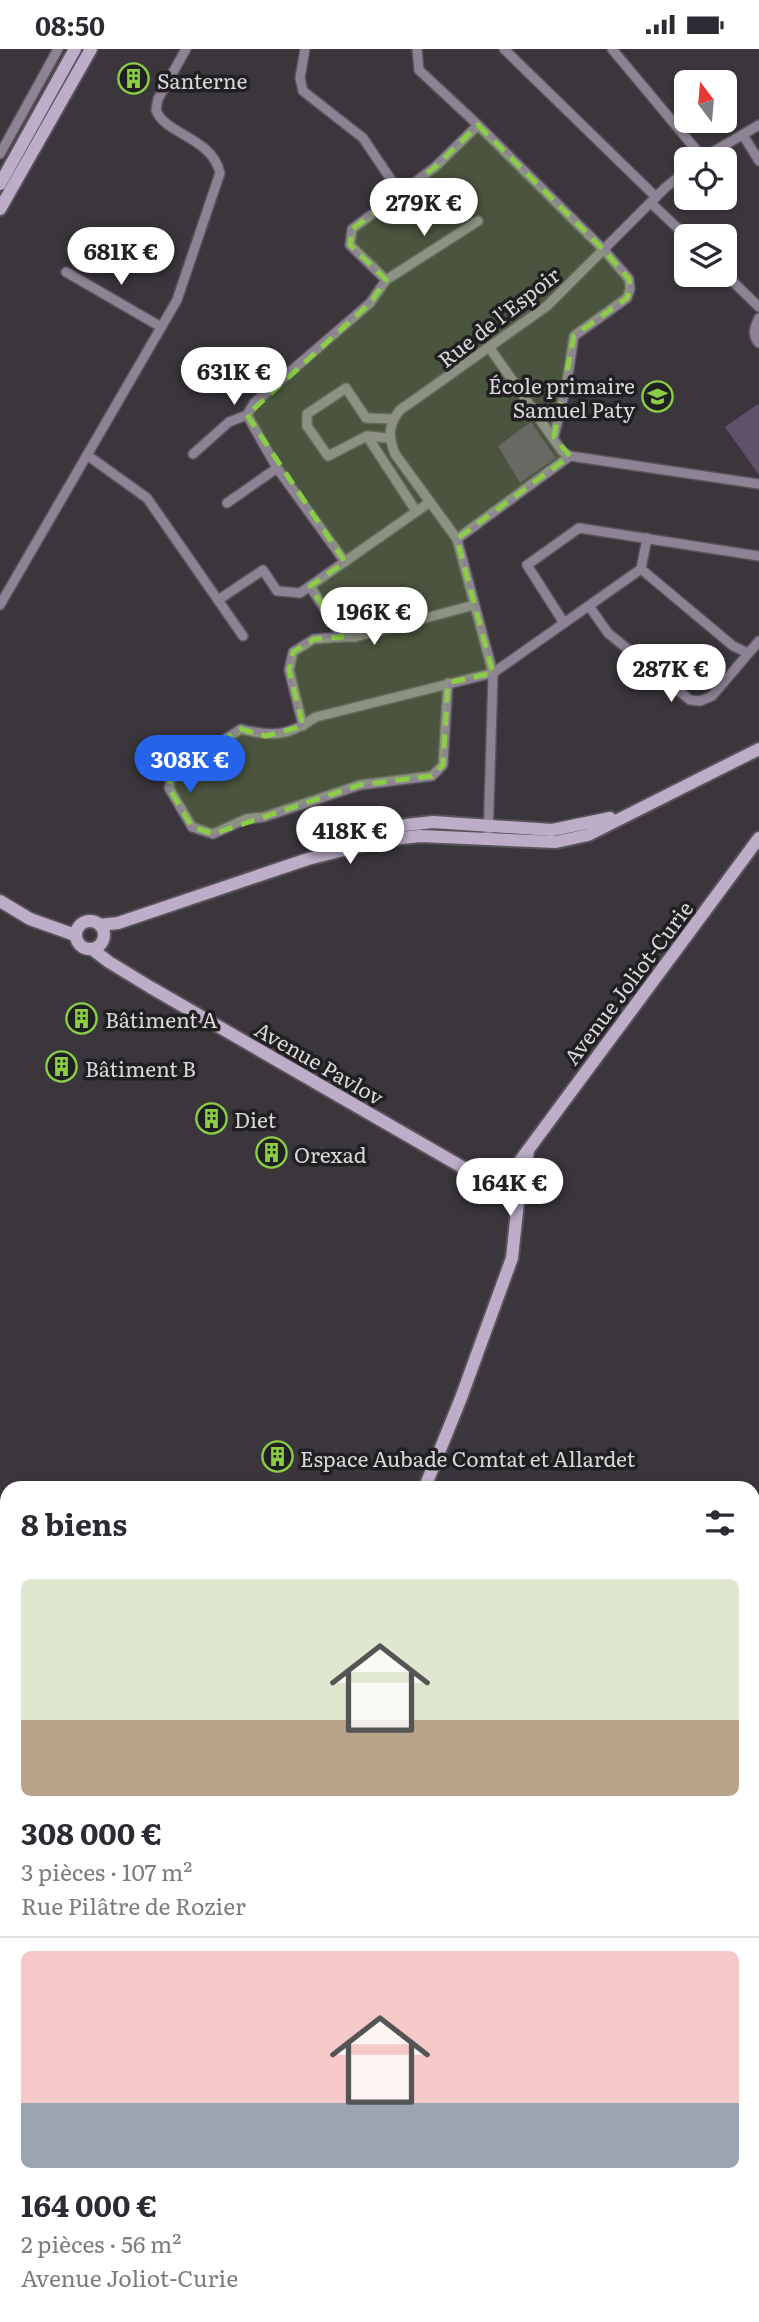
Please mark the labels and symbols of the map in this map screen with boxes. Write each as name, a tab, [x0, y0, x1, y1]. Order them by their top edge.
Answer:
building icon: Santerne	[117, 62, 151, 96]
place label: Santerne	[157, 64, 248, 95]
north arrow	[674, 70, 737, 133]
pin: 279K €	[367, 179, 481, 238]
pin: 681K €	[64, 227, 178, 287]
street label: Rue de l'Espoir	[430, 258, 566, 374]
pin: 631K €	[177, 347, 291, 407]
place label: École primaire Samuel Paty	[488, 369, 636, 424]
school or university icon: École primaire Samuel Paty	[641, 379, 675, 413]
pin: 196K €	[317, 587, 431, 647]
pin: 287K €	[614, 645, 728, 704]
pin: 308K €	[133, 735, 247, 795]
pin: 418K €	[293, 807, 407, 866]
street label: Avenue Joliot-Curie	[555, 893, 699, 1070]
building icon: Bâtiment A	[65, 1001, 99, 1035]
place label: Bâtiment A	[105, 1003, 218, 1034]
street label: Avenue Pavlov	[250, 1013, 391, 1112]
building icon: Bâtiment B	[45, 1050, 79, 1084]
place label: Bâtiment B	[85, 1052, 196, 1083]
building icon: Diet	[194, 1101, 228, 1135]
place label: Diet	[234, 1103, 277, 1134]
building icon: Orexad	[254, 1136, 288, 1170]
place label: Orexad	[294, 1138, 367, 1169]
pin: 164K €	[453, 1159, 567, 1218]
building icon: Espace Aubade Comtat et Allardet	[260, 1440, 294, 1474]
place label: Espace Aubade Comtat et Allardet	[300, 1442, 636, 1473]

